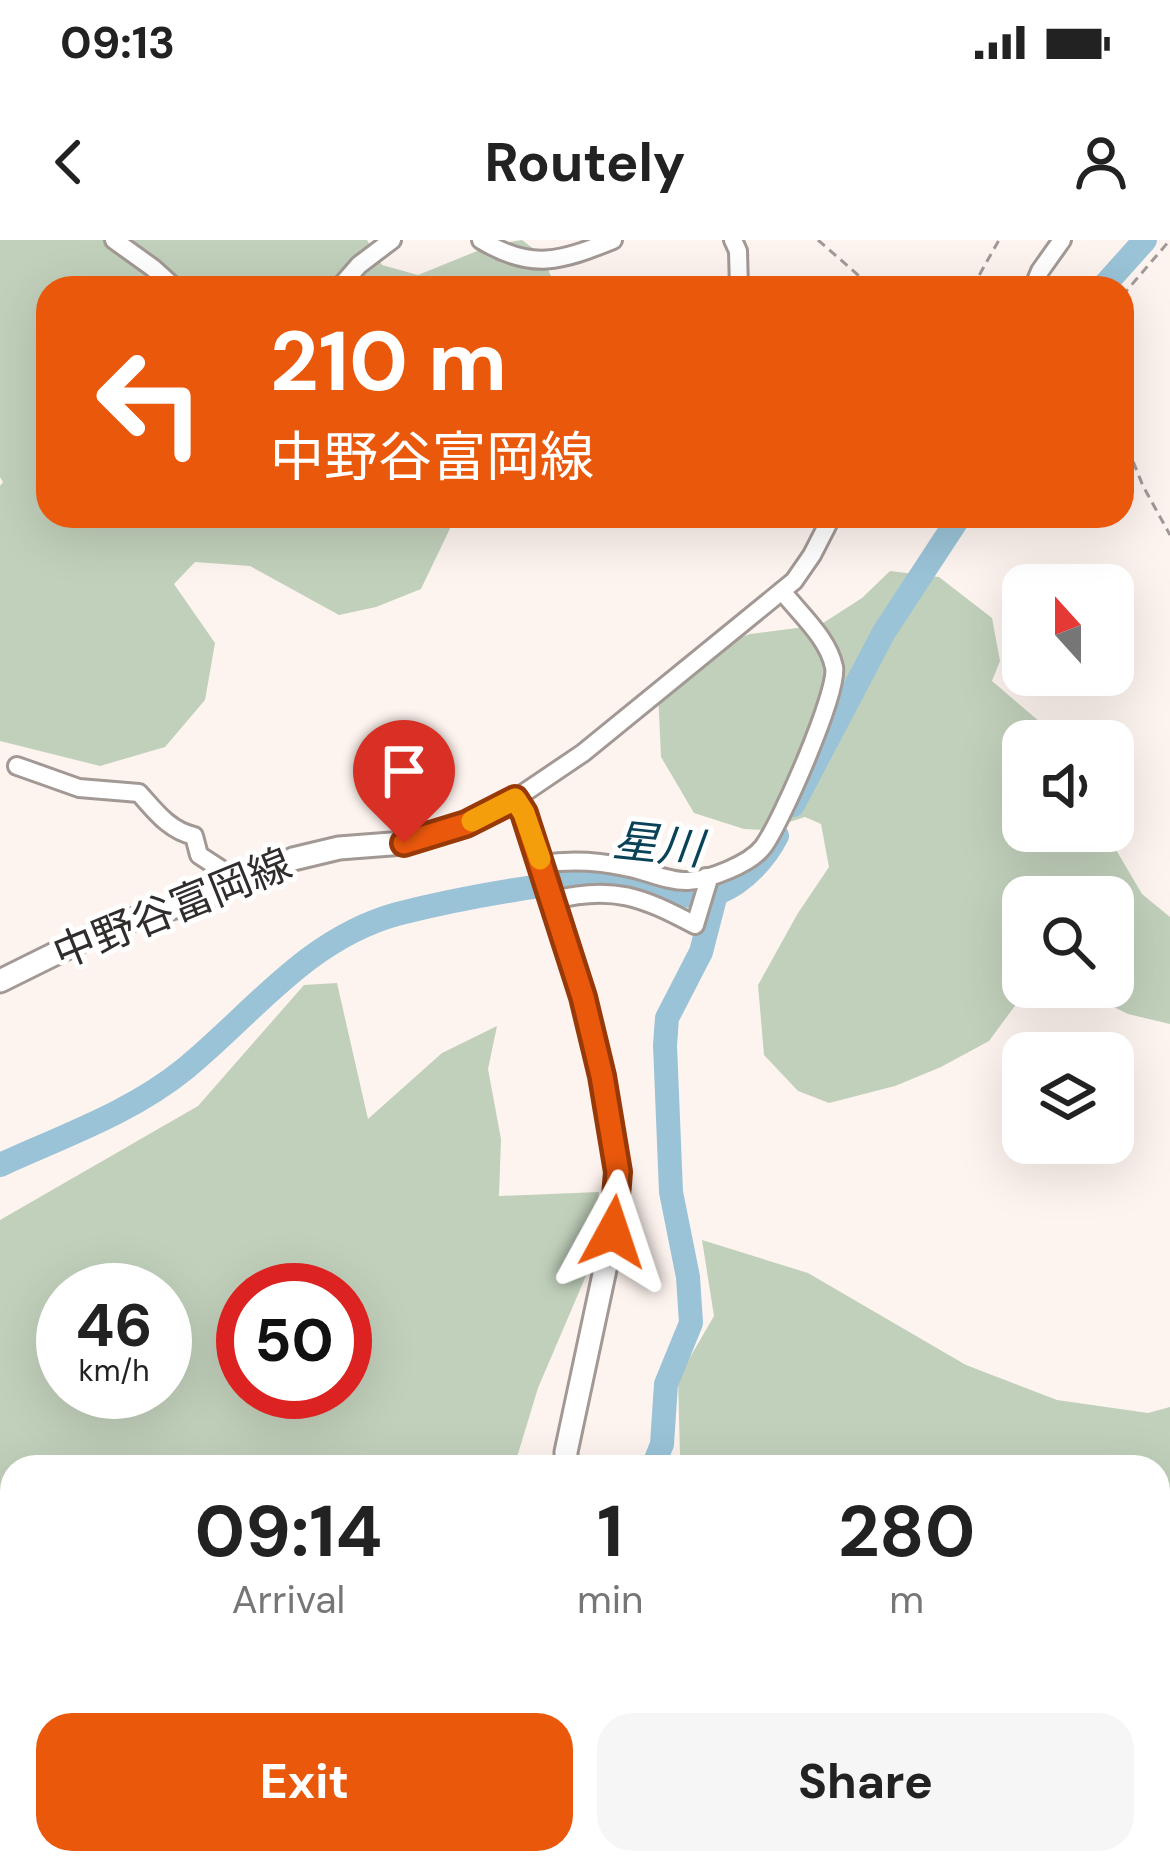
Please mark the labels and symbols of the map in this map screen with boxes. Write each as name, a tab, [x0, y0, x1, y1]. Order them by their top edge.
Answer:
north arrow	[1002, 564, 1134, 696]
pin	[353, 720, 455, 843]
water label: 星川	[610, 810, 710, 879]
street label: 中野谷富岡線	[45, 836, 299, 981]
position arrow	[550, 1169, 676, 1295]
speed limit sign: 50	[216, 1263, 372, 1419]

